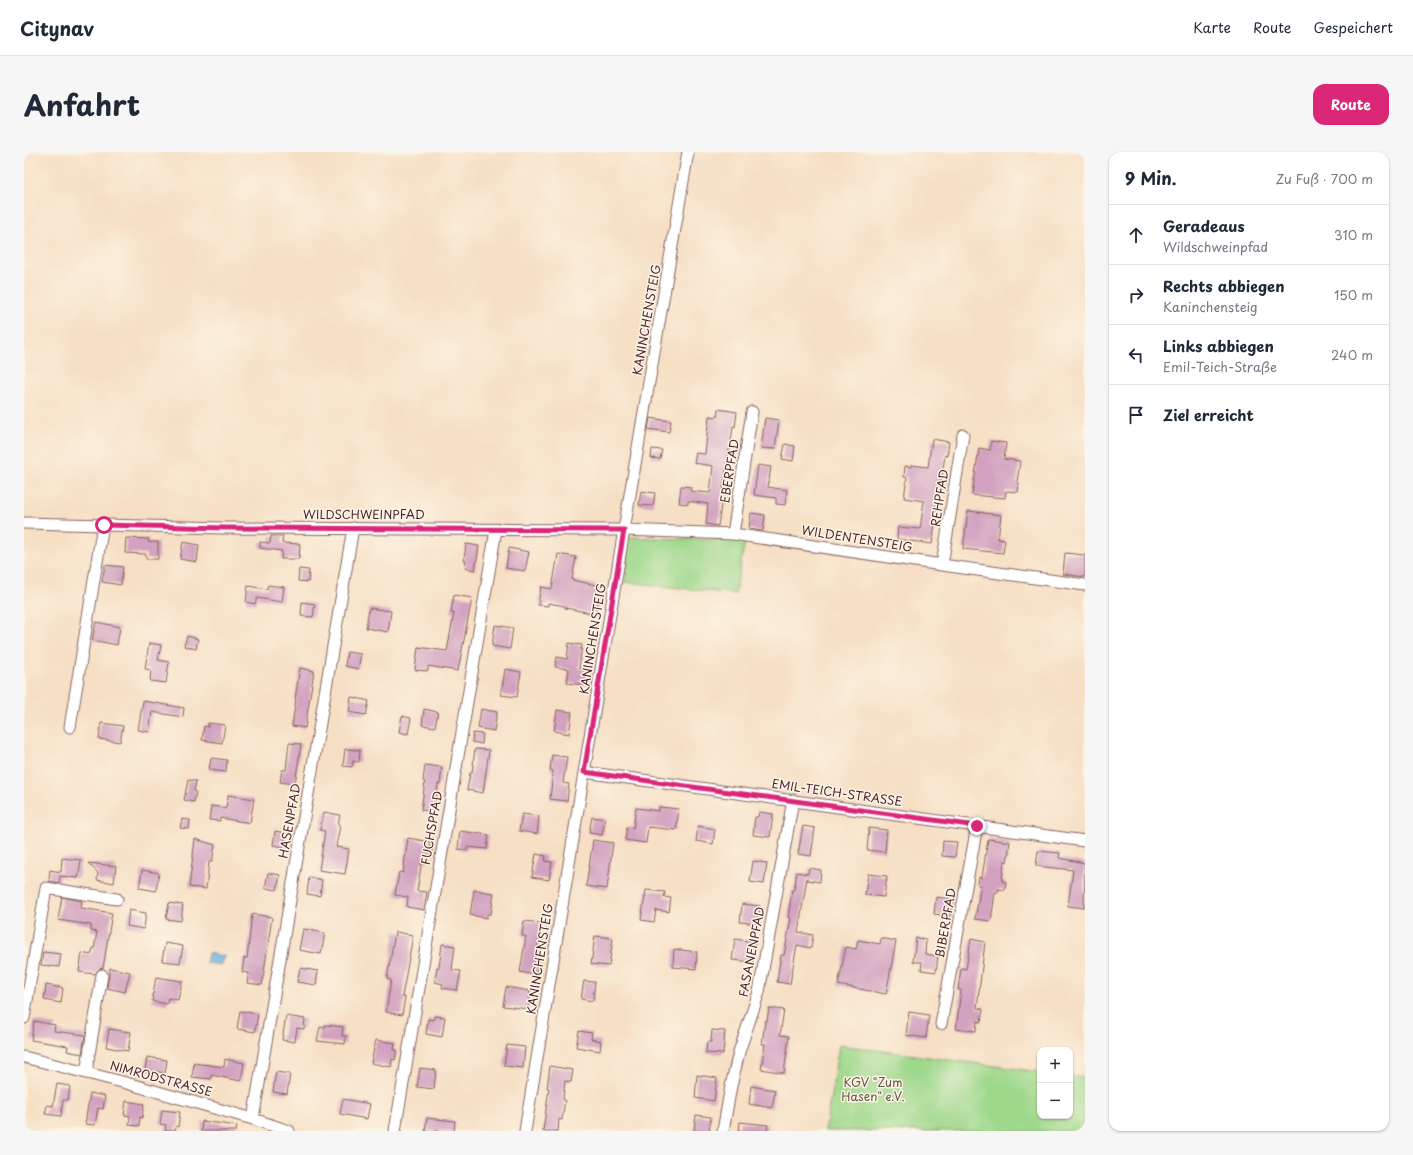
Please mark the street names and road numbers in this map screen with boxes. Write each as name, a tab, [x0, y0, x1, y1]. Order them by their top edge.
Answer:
street label: KANINCHENSTEIG	[627, 263, 665, 377]
street label: EBERPFAD	[715, 438, 743, 504]
street label: REHPFAD	[926, 468, 952, 528]
street label: WILDSCHWEINPFAD	[303, 505, 425, 523]
street label: WILDENTENSTEIG	[800, 520, 914, 556]
street label: KANINCHENSTEIG	[574, 582, 610, 696]
street label: EMIL-TEICH-STRASSE	[771, 774, 904, 810]
street label: HASENPFAD	[274, 782, 304, 860]
street label: FUCHSPFAD	[416, 790, 446, 866]
street label: BIBERPFAD	[930, 886, 960, 959]
street label: KANINCHENSTEIG	[521, 902, 557, 1016]
street label: FASANENPFAD	[733, 905, 769, 998]
street label: NIMRODSTRASSE	[108, 1056, 214, 1100]

